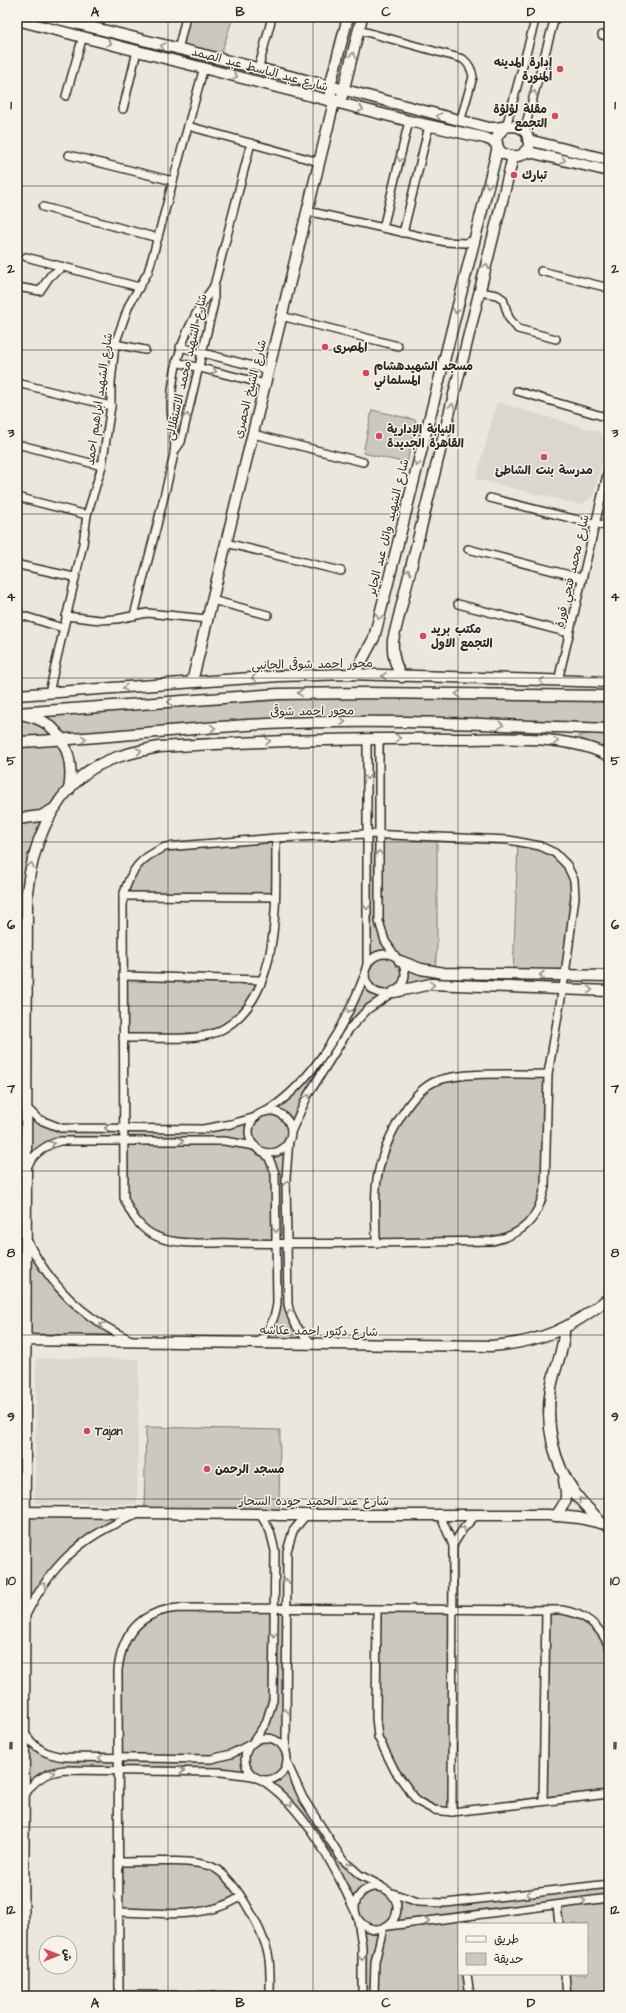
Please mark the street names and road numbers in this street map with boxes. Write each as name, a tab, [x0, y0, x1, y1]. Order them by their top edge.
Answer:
street label: شارع عبد الباسط عبد الصمد	[190, 43, 330, 96]
street label: شارع الشهيد محمد الاستقلالى	[161, 292, 212, 442]
street label: شارع الشهيد ابراهيم احمد	[82, 332, 117, 466]
street label: شارع الشيخ الحصرى	[230, 338, 271, 440]
street label: شارع الشهيد وائل عبد الجابر	[363, 457, 414, 598]
street label: شارع محمد فتحي قورة	[551, 513, 596, 630]
street label: محور احمد شوقى الجانبى	[251, 655, 373, 674]
street label: محور احمد شوقى	[270, 702, 354, 721]
street label: شارع دكتور احمد عكاشه	[260, 1322, 378, 1341]
street label: شارع عبد الحميد جوده السحار	[238, 1493, 389, 1510]

